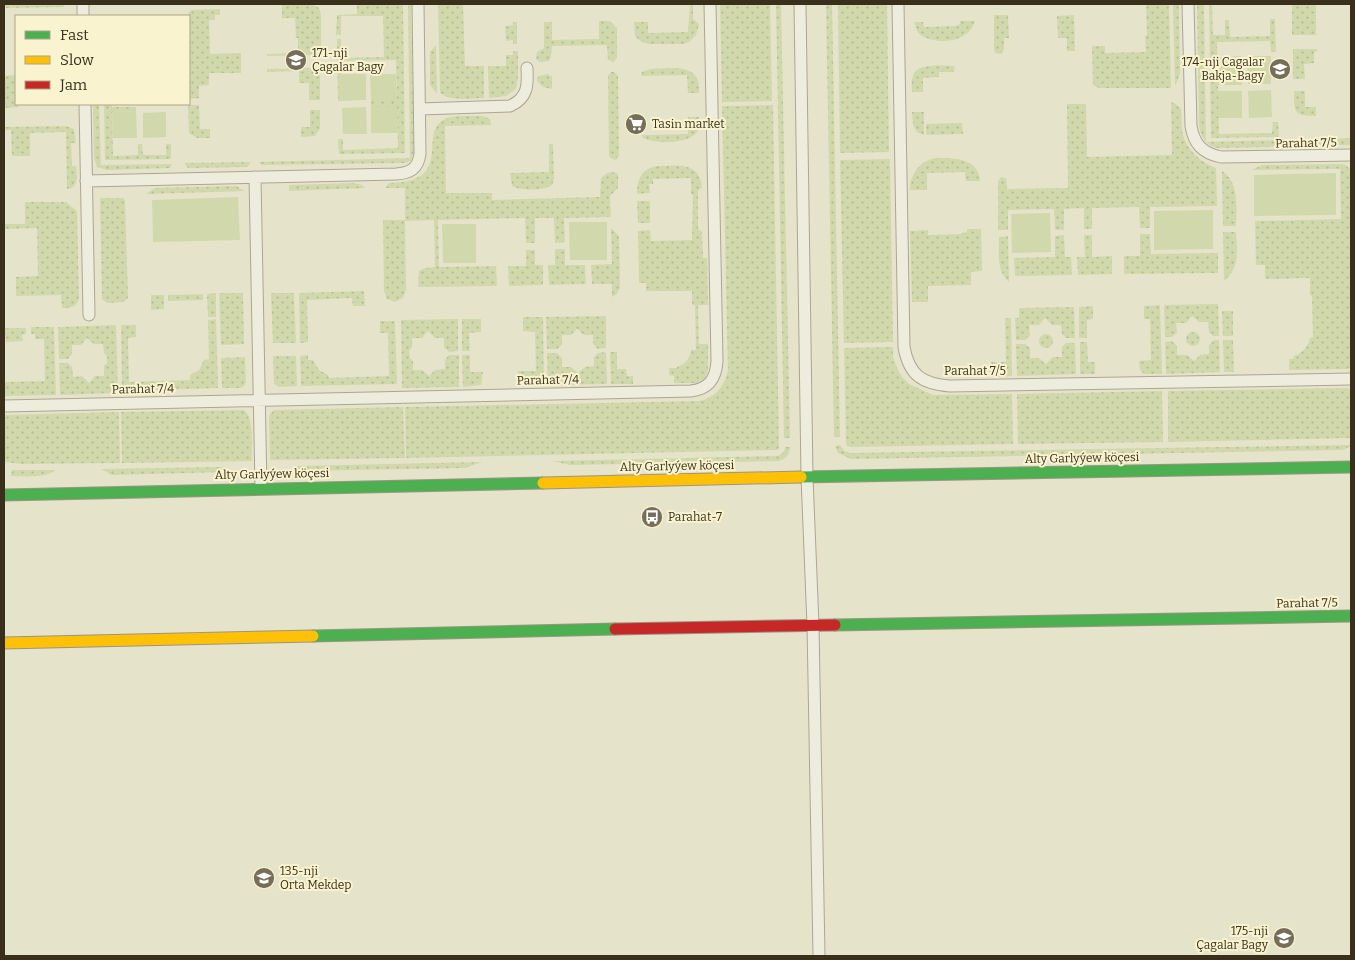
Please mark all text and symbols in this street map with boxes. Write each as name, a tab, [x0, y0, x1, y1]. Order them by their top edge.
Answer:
legend	[15, 15, 190, 105]
text: Fast	[60, 26, 89, 44]
place label: 171-nji Çagalar Bagy	[312, 46, 384, 74]
school or university icon: 171-nji Çagalar Bagy	[284, 48, 308, 72]
text: Slow	[60, 51, 95, 69]
place label: 174-nji Cagalar Bakja-Bagy	[1182, 55, 1265, 83]
school or university icon: 174-nji Cagalar Bakja-Bagy	[1268, 57, 1292, 81]
text: Jam	[59, 76, 88, 94]
supermarket icon: Tasin market	[624, 112, 648, 136]
place label: Tasin market	[652, 117, 725, 131]
street label: Parahat 7/5	[1275, 135, 1337, 151]
street label: Parahat 7/5	[944, 364, 1006, 378]
street label: Parahat 7/4	[517, 372, 579, 388]
street label: Parahat 7/4	[112, 381, 174, 397]
street label: Alty Garlyýew köçesi	[1025, 450, 1140, 466]
street label: Alty Garlyýew köçesi	[620, 458, 735, 474]
street label: Alty Garlyýew köçesi	[215, 466, 330, 482]
bus stop icon: Parahat-7	[640, 505, 664, 529]
place label: Parahat-7	[668, 510, 722, 524]
street label: Parahat 7/5	[1276, 595, 1338, 611]
place label: 135-nji Orta Mekdep	[280, 864, 352, 892]
school or university icon: 135-nji Orta Mekdep	[252, 866, 276, 890]
place label: 175-nji Çagalar Bagy	[1196, 924, 1269, 952]
school or university icon: 175-nji Çagalar Bagy	[1272, 926, 1296, 950]

